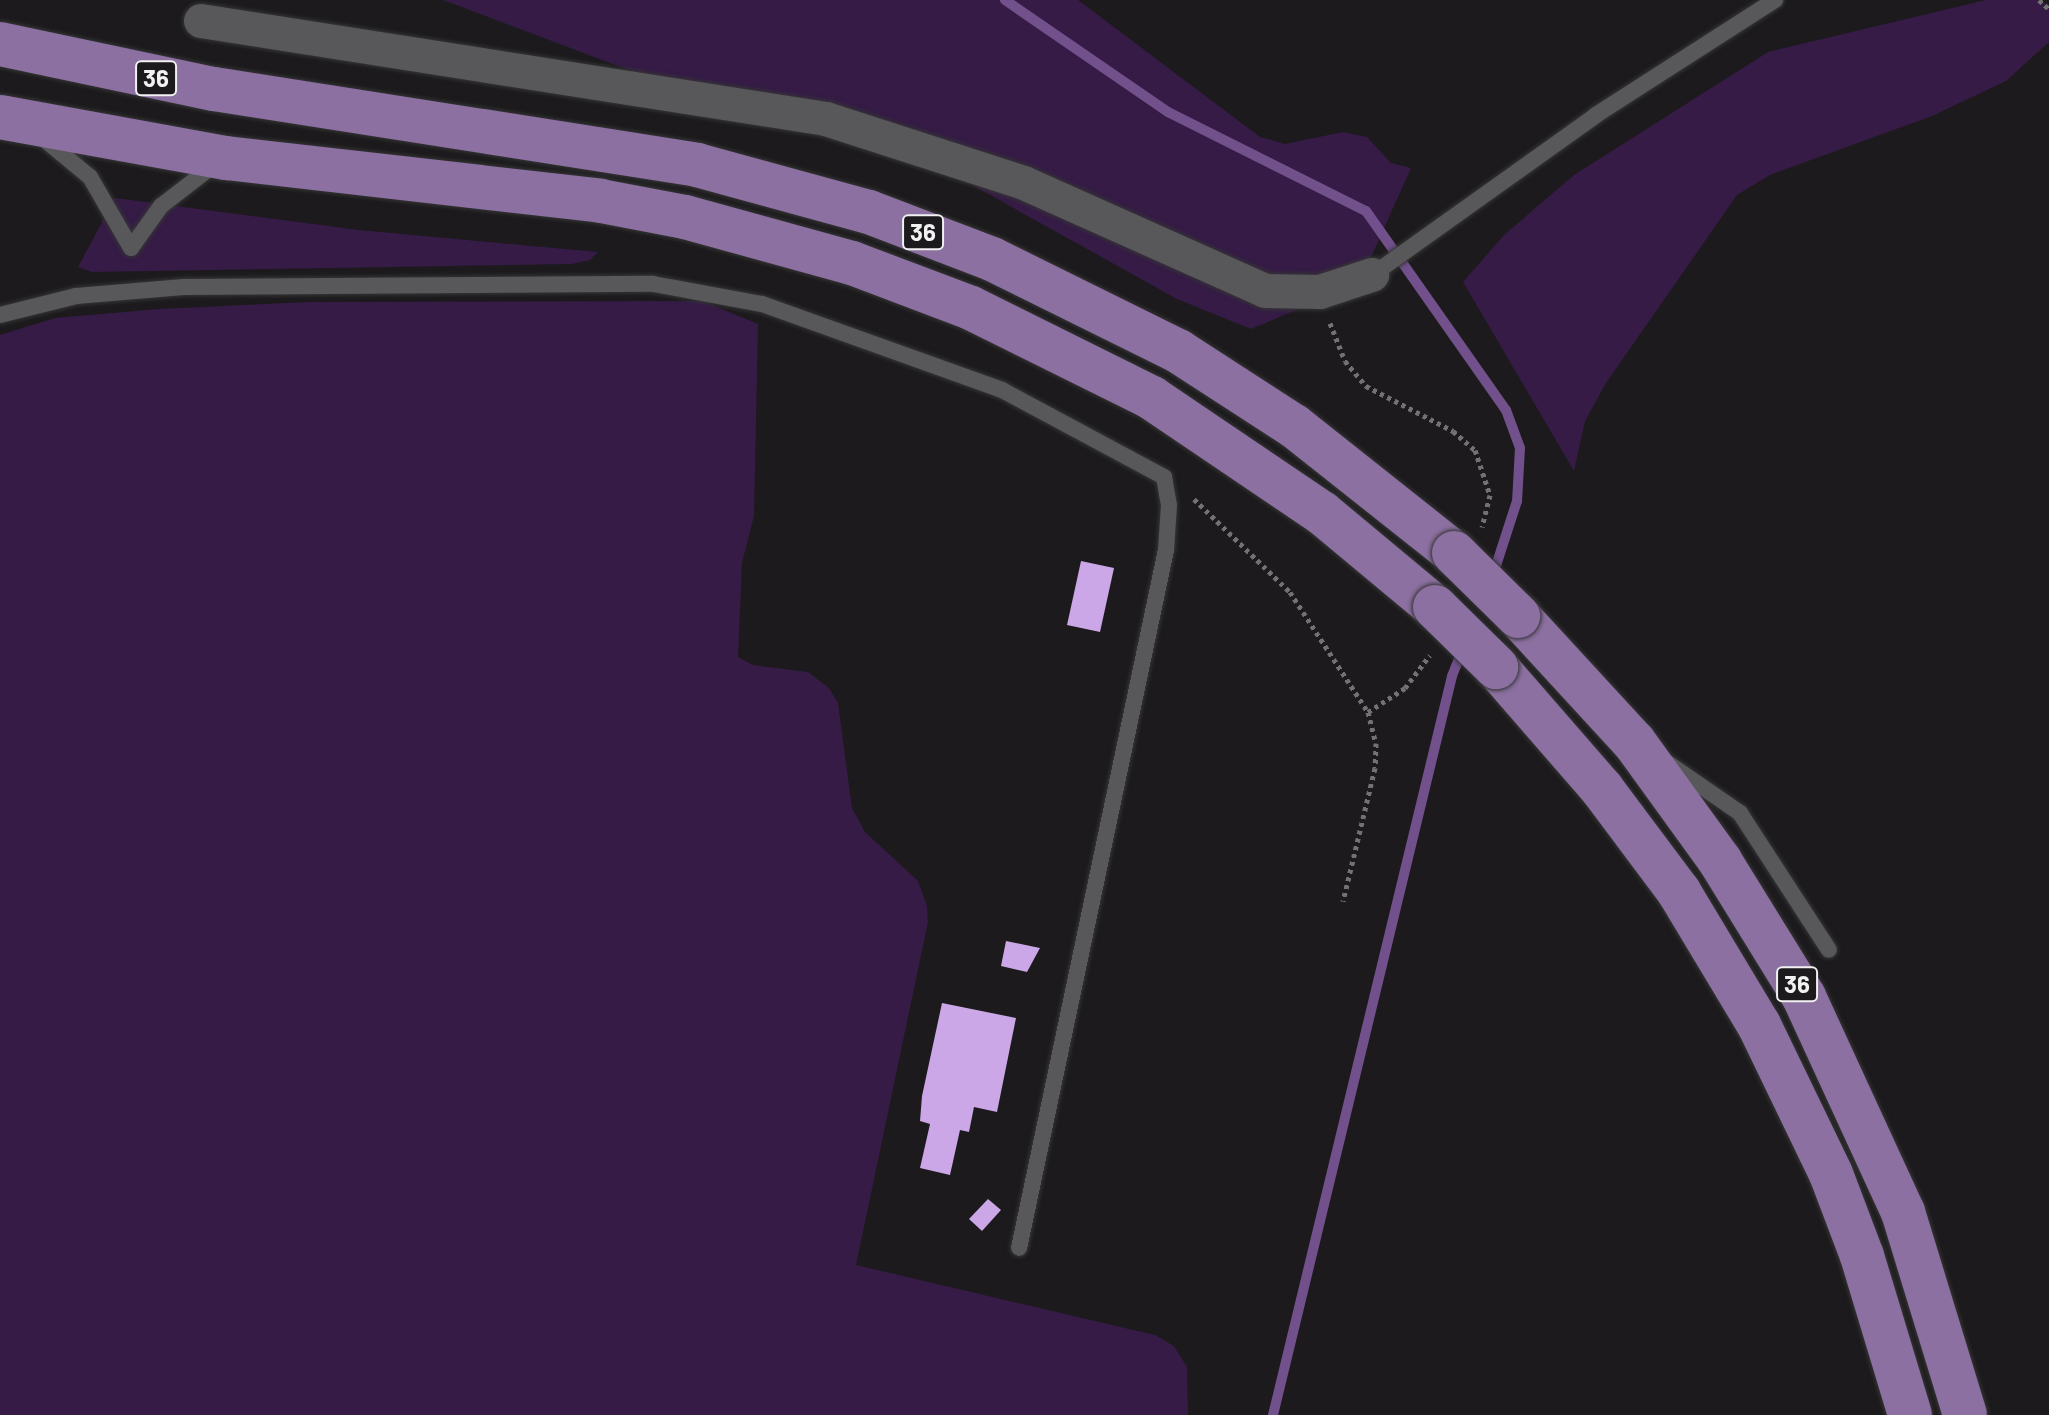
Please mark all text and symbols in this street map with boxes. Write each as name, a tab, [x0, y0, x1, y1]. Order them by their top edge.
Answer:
road number: 36	[134, 58, 178, 98]
road number: 36	[901, 212, 945, 252]
road number: 36	[1775, 964, 1819, 1004]

